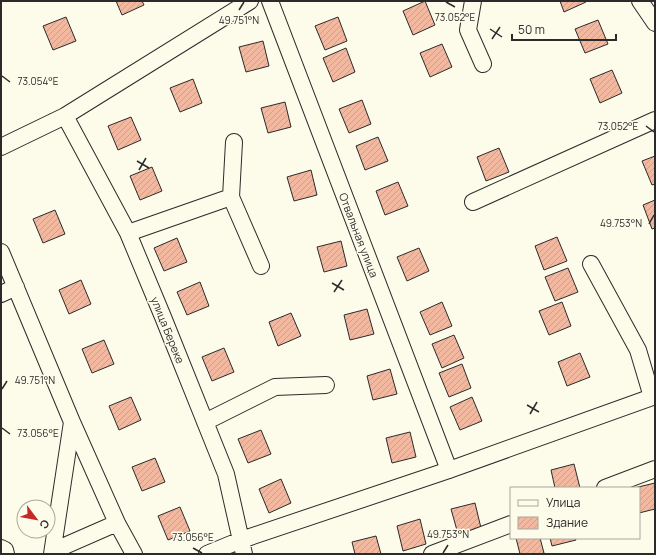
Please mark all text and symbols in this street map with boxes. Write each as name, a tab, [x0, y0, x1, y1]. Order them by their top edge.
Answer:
text: 73.052°E	[435, 10, 476, 24]
text: 49.751°N	[219, 13, 259, 27]
scale bar	[512, 16, 616, 42]
text: 50 m	[518, 21, 545, 38]
text: 73.054°E	[17, 74, 59, 88]
text: 73.052°E	[598, 119, 639, 133]
street label: Отвальная улица	[336, 191, 382, 279]
text: 49.753°N	[600, 216, 642, 230]
street label: улица Береке	[148, 294, 188, 366]
text: 49.751°N	[15, 373, 55, 387]
text: 73.056°E	[17, 426, 59, 440]
legend	[510, 487, 640, 539]
text: Улица	[546, 494, 580, 511]
north arrow	[16, 499, 56, 539]
text: Здание	[546, 514, 588, 531]
text: С	[36, 517, 53, 532]
text: 49.753°N	[427, 527, 469, 541]
text: 73.056°E	[172, 530, 214, 544]

